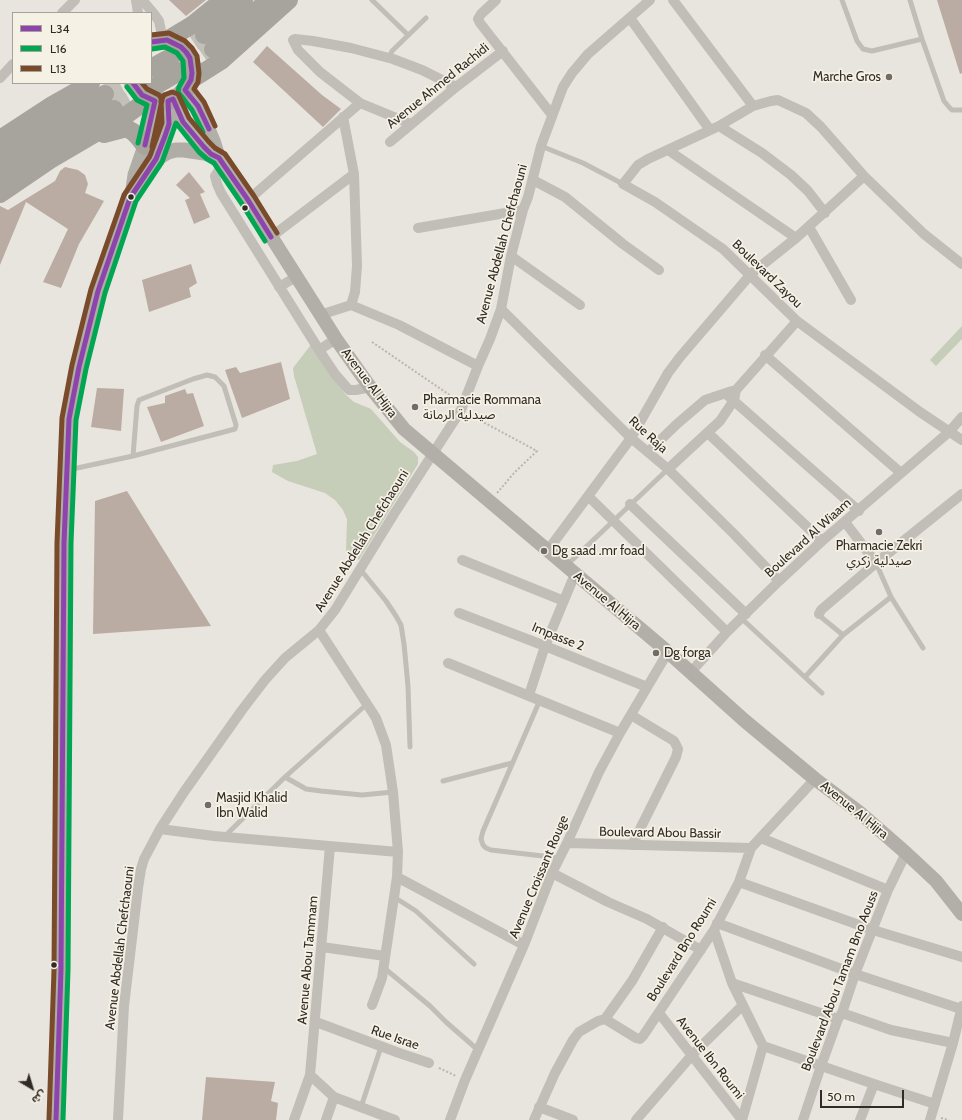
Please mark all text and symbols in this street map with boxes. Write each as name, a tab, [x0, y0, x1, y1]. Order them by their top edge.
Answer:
legend	[12, 12, 152, 84]
text: L34	[50, 21, 69, 36]
street label: Avenue Ahmed Rachidi	[384, 40, 492, 132]
text: L16	[50, 41, 67, 56]
text: L13	[50, 61, 66, 76]
place label: Marche Gros	[813, 69, 881, 85]
marker: Marche Gros	[884, 72, 894, 82]
street label: Avenue Abdellah Chefchaouni	[473, 162, 531, 326]
unlabelled marker	[126, 192, 136, 202]
unlabelled marker	[240, 203, 250, 213]
street label: Boulevard Zayou	[729, 237, 805, 311]
street label: Avenue Al Hijra	[338, 345, 400, 421]
place label: Pharmacie Rommana صيدلية الرمانة	[423, 392, 541, 423]
marker: Pharmacie Rommana صيدلية الرمانة	[410, 402, 420, 412]
street label: Rue Raja	[625, 413, 671, 457]
street label: Avenue Abdellah Chefchaouni	[312, 467, 412, 615]
street label: Boulevard Al Wiaam	[762, 495, 854, 581]
marker: Pharmacie Zekri صيدلية زكري	[874, 527, 884, 537]
place label: Pharmacie Zekri صيدلية زكري	[836, 538, 922, 569]
place label: Dg saad .mr foad	[552, 543, 645, 559]
marker: Dg saad .mr foad	[539, 546, 549, 556]
street label: Avenue Al Hijra	[570, 568, 644, 634]
street label: Impasse 2	[529, 619, 587, 655]
place label: Dg forga	[664, 645, 711, 661]
marker: Dg forga	[651, 648, 661, 658]
street label: Avenue Al Hijra	[817, 778, 891, 842]
place label: Masjid Khalid Ibn Walid	[216, 790, 287, 821]
marker: Masjid Khalid Ibn Walid	[203, 800, 213, 810]
street label: Avenue Croissant Rouge	[506, 813, 572, 941]
street label: Boulevard Abou Bassir	[599, 824, 721, 842]
street label: Avenue Abdellah Chefchaouni	[102, 865, 138, 1031]
street label: Boulevard Abou Tamam Bno Aouss	[798, 889, 882, 1073]
street label: Avenue Abou Tammam	[295, 895, 321, 1025]
street label: Boulevard Bno Roumi	[644, 896, 720, 1004]
unlabelled marker	[49, 960, 59, 970]
street label: Avenue Ibn Roumi	[673, 1014, 747, 1102]
street label: Rue Israe	[369, 1023, 421, 1053]
north arrow	[12, 1068, 52, 1108]
scale bar	[822, 1082, 906, 1108]
text: ش	[29, 1087, 50, 1108]
text: 50 m	[827, 1089, 855, 1104]

